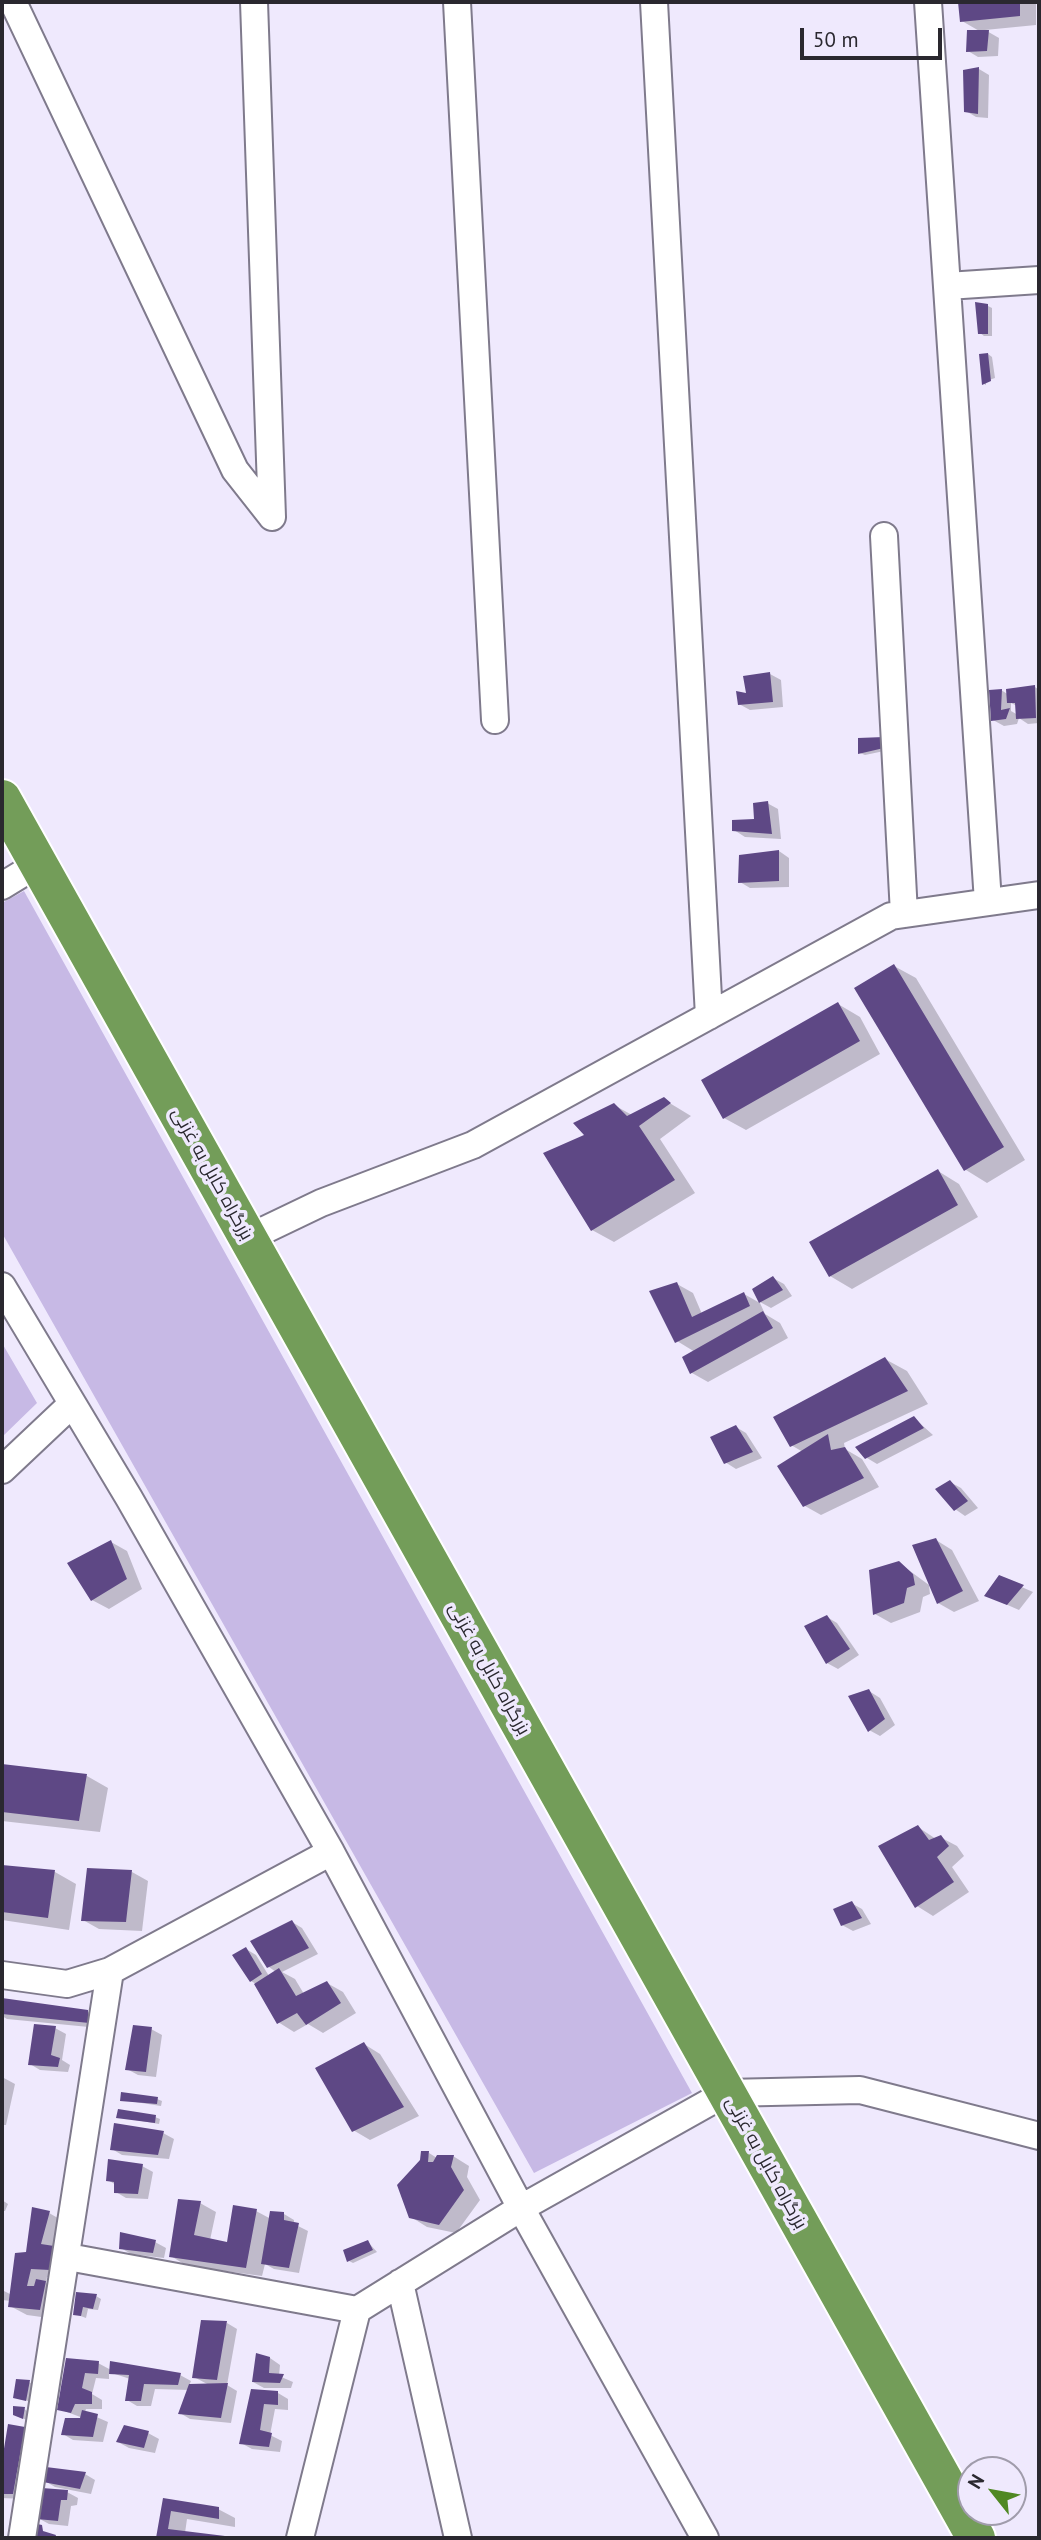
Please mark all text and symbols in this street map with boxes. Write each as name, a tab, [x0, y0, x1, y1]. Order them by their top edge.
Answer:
scale bar	[803, 14, 945, 58]
text: 50 m	[813, 26, 859, 53]
street label: بزرگراه کابل به غزنی	[167, 1104, 257, 1244]
street label: بزرگراه کابل به غزنی	[444, 1599, 534, 1739]
street label: بزرگراه کابل به غزنی	[721, 2093, 811, 2233]
north arrow	[957, 2456, 1027, 2526]
text: N	[962, 2470, 989, 2493]

